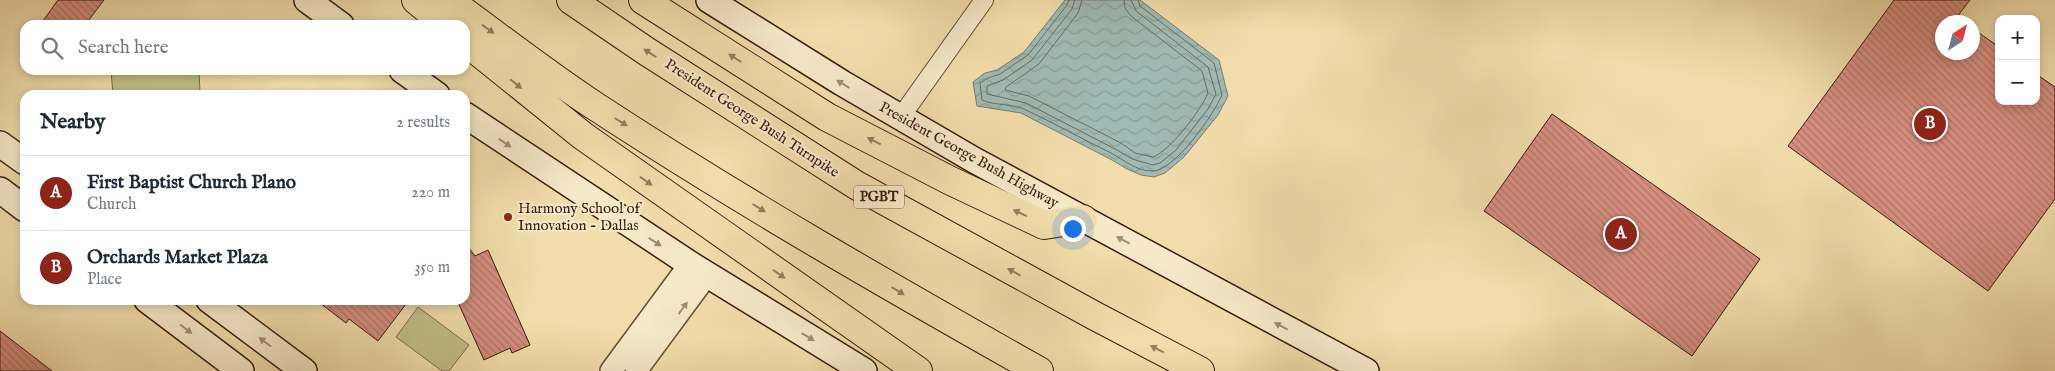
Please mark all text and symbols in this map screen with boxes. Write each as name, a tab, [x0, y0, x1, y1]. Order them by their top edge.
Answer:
north arrow	[1935, 15, 1980, 60]
map controls	[1995, 15, 2040, 105]
button: +	[1995, 15, 2040, 60]
search box	[20, 20, 470, 75]
one-way arrow	[481, 23, 494, 34]
icon: search	[38, 34, 66, 62]
text: Search here	[78, 36, 169, 60]
one-way arrow	[643, 48, 656, 58]
one-way arrow	[728, 53, 741, 63]
street label: President George Bush Turnpike	[661, 54, 843, 182]
button: −	[1995, 60, 2040, 105]
one-way arrow	[509, 78, 522, 89]
one-way arrow	[837, 79, 850, 88]
street label: President George Bush Highway	[876, 98, 1063, 213]
pin: B	[1914, 105, 1946, 143]
text: Nearby	[40, 109, 105, 136]
text: 2 results	[396, 113, 450, 133]
one-way arrow	[614, 117, 627, 127]
one-way arrow	[867, 137, 882, 145]
one-way arrow	[498, 138, 512, 148]
text: First Baptist Church Plano	[87, 171, 296, 195]
one-way arrow	[639, 176, 653, 186]
text: A	[51, 183, 61, 203]
text: 220 m	[411, 183, 450, 203]
road number: PGBT	[854, 186, 904, 208]
text: Church	[87, 195, 136, 215]
place label: Harmony School of Innovation - Dallas	[518, 199, 643, 235]
one-way arrow	[752, 203, 765, 212]
one-way arrow	[1013, 209, 1027, 217]
marker: Harmony School of Innovation - Dallas	[502, 211, 514, 223]
pin: A	[1605, 215, 1637, 253]
your location	[1060, 216, 1086, 242]
one-way arrow	[1115, 236, 1130, 244]
one-way arrow	[648, 237, 662, 247]
text: Orchards Market Plaza	[87, 246, 268, 270]
text: B	[51, 258, 61, 278]
text: 350 m	[415, 258, 450, 278]
one-way arrow	[1007, 268, 1021, 276]
one-way arrow	[772, 269, 786, 279]
text: Place	[87, 270, 122, 290]
one-way arrow	[891, 287, 905, 296]
one-way arrow	[678, 301, 688, 315]
one-way arrow	[1273, 322, 1288, 330]
one-way arrow	[179, 324, 192, 335]
one-way arrow	[801, 333, 814, 342]
one-way arrow	[258, 337, 272, 347]
one-way arrow	[1150, 345, 1164, 353]

